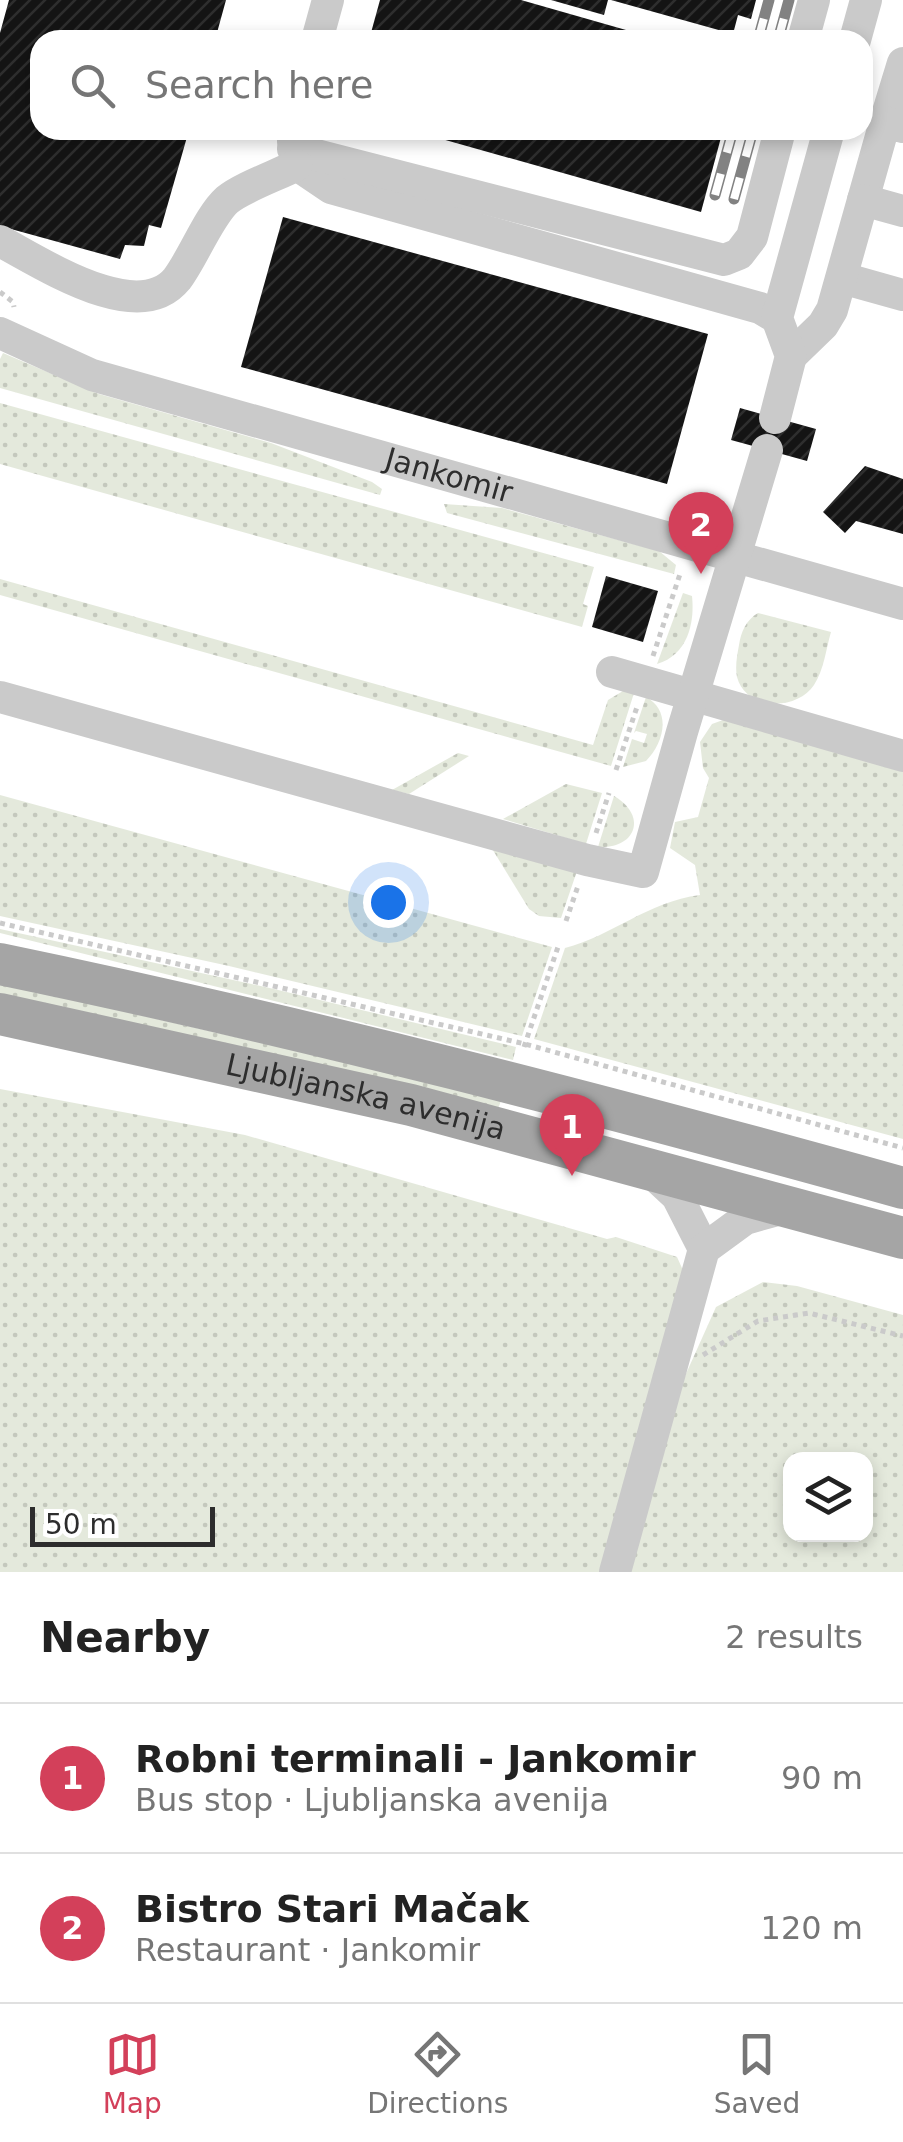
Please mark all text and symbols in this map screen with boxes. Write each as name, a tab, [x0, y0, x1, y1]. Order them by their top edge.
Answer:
search box	[30, 30, 873, 140]
icon: search	[65, 58, 120, 113]
text: Search here	[145, 63, 373, 107]
street label: Jankomir	[379, 440, 517, 510]
pin: 2	[668, 492, 734, 574]
your location	[363, 877, 414, 928]
street label: Ljubljanska avenija	[223, 1047, 510, 1147]
pin: 1	[540, 1094, 604, 1176]
map controls	[783, 1452, 873, 1542]
button: layers	[783, 1452, 873, 1542]
scale bar	[30, 1502, 215, 1546]
text: 50 m	[45, 1508, 117, 1541]
text: Nearby	[40, 1613, 210, 1662]
text: 2 results	[725, 1618, 863, 1656]
text: Robni terminali - Jankomir	[135, 1737, 696, 1781]
text: 1	[61, 1759, 84, 1797]
text: 90 m	[781, 1759, 863, 1797]
text: Bus stop · Ljubljanska avenija	[135, 1781, 609, 1819]
text: Bistro Stari Mačak	[135, 1887, 529, 1931]
text: 2	[61, 1909, 84, 1947]
text: 120 m	[761, 1909, 863, 1947]
text: Restaurant · Jankomir	[135, 1931, 480, 1969]
tab: Map	[103, 2027, 162, 2120]
tab: Directions	[367, 2027, 508, 2120]
tab: Saved	[714, 2027, 800, 2120]

